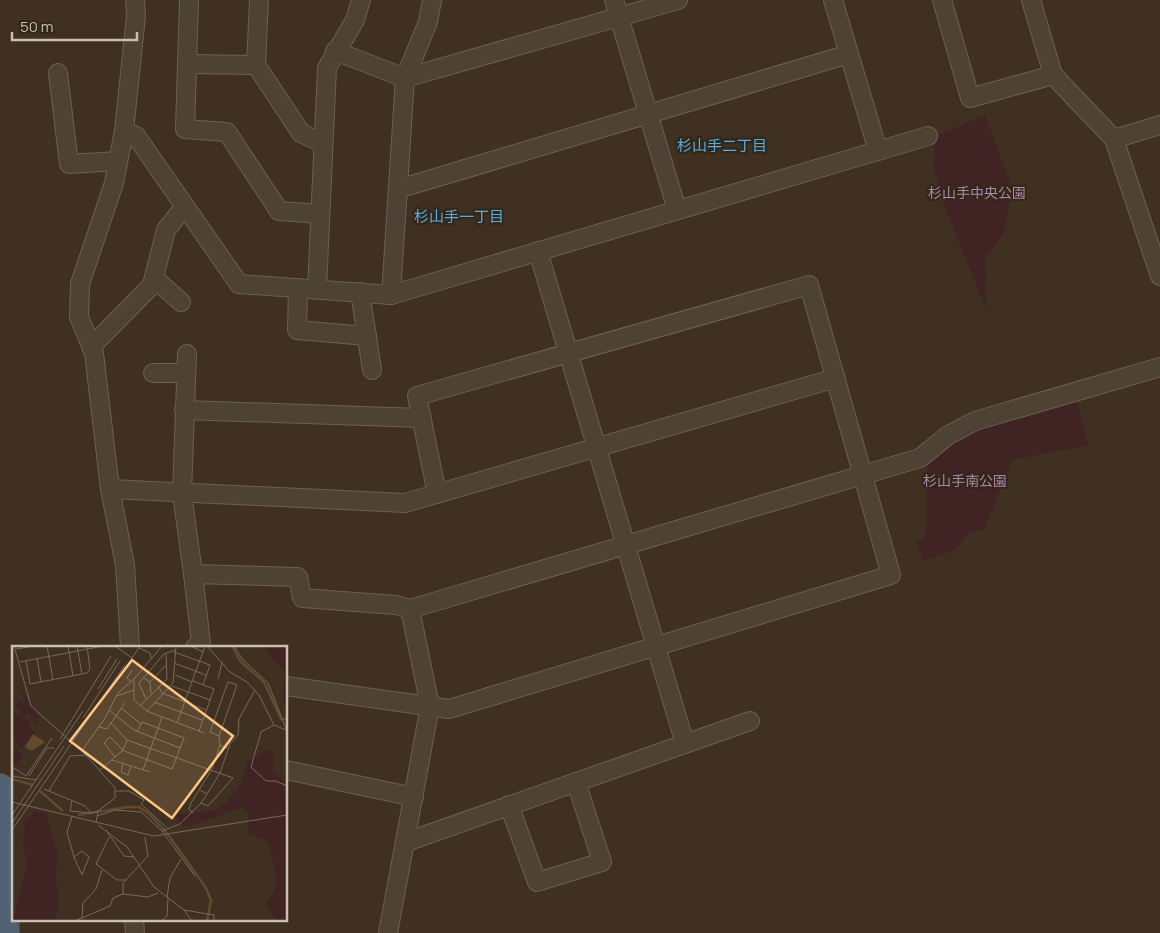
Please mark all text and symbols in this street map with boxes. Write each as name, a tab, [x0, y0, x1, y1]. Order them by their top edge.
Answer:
scale bar	[12, 10, 138, 42]
text: 50 m	[20, 16, 54, 37]
district label: 杉山手二丁目	[677, 135, 767, 156]
park label: 杉山手中央公園	[928, 183, 1026, 202]
district label: 杉山手一丁目	[414, 206, 504, 227]
park label: 杉山手南公園	[923, 471, 1007, 490]
inset map	[12, 646, 288, 920]

